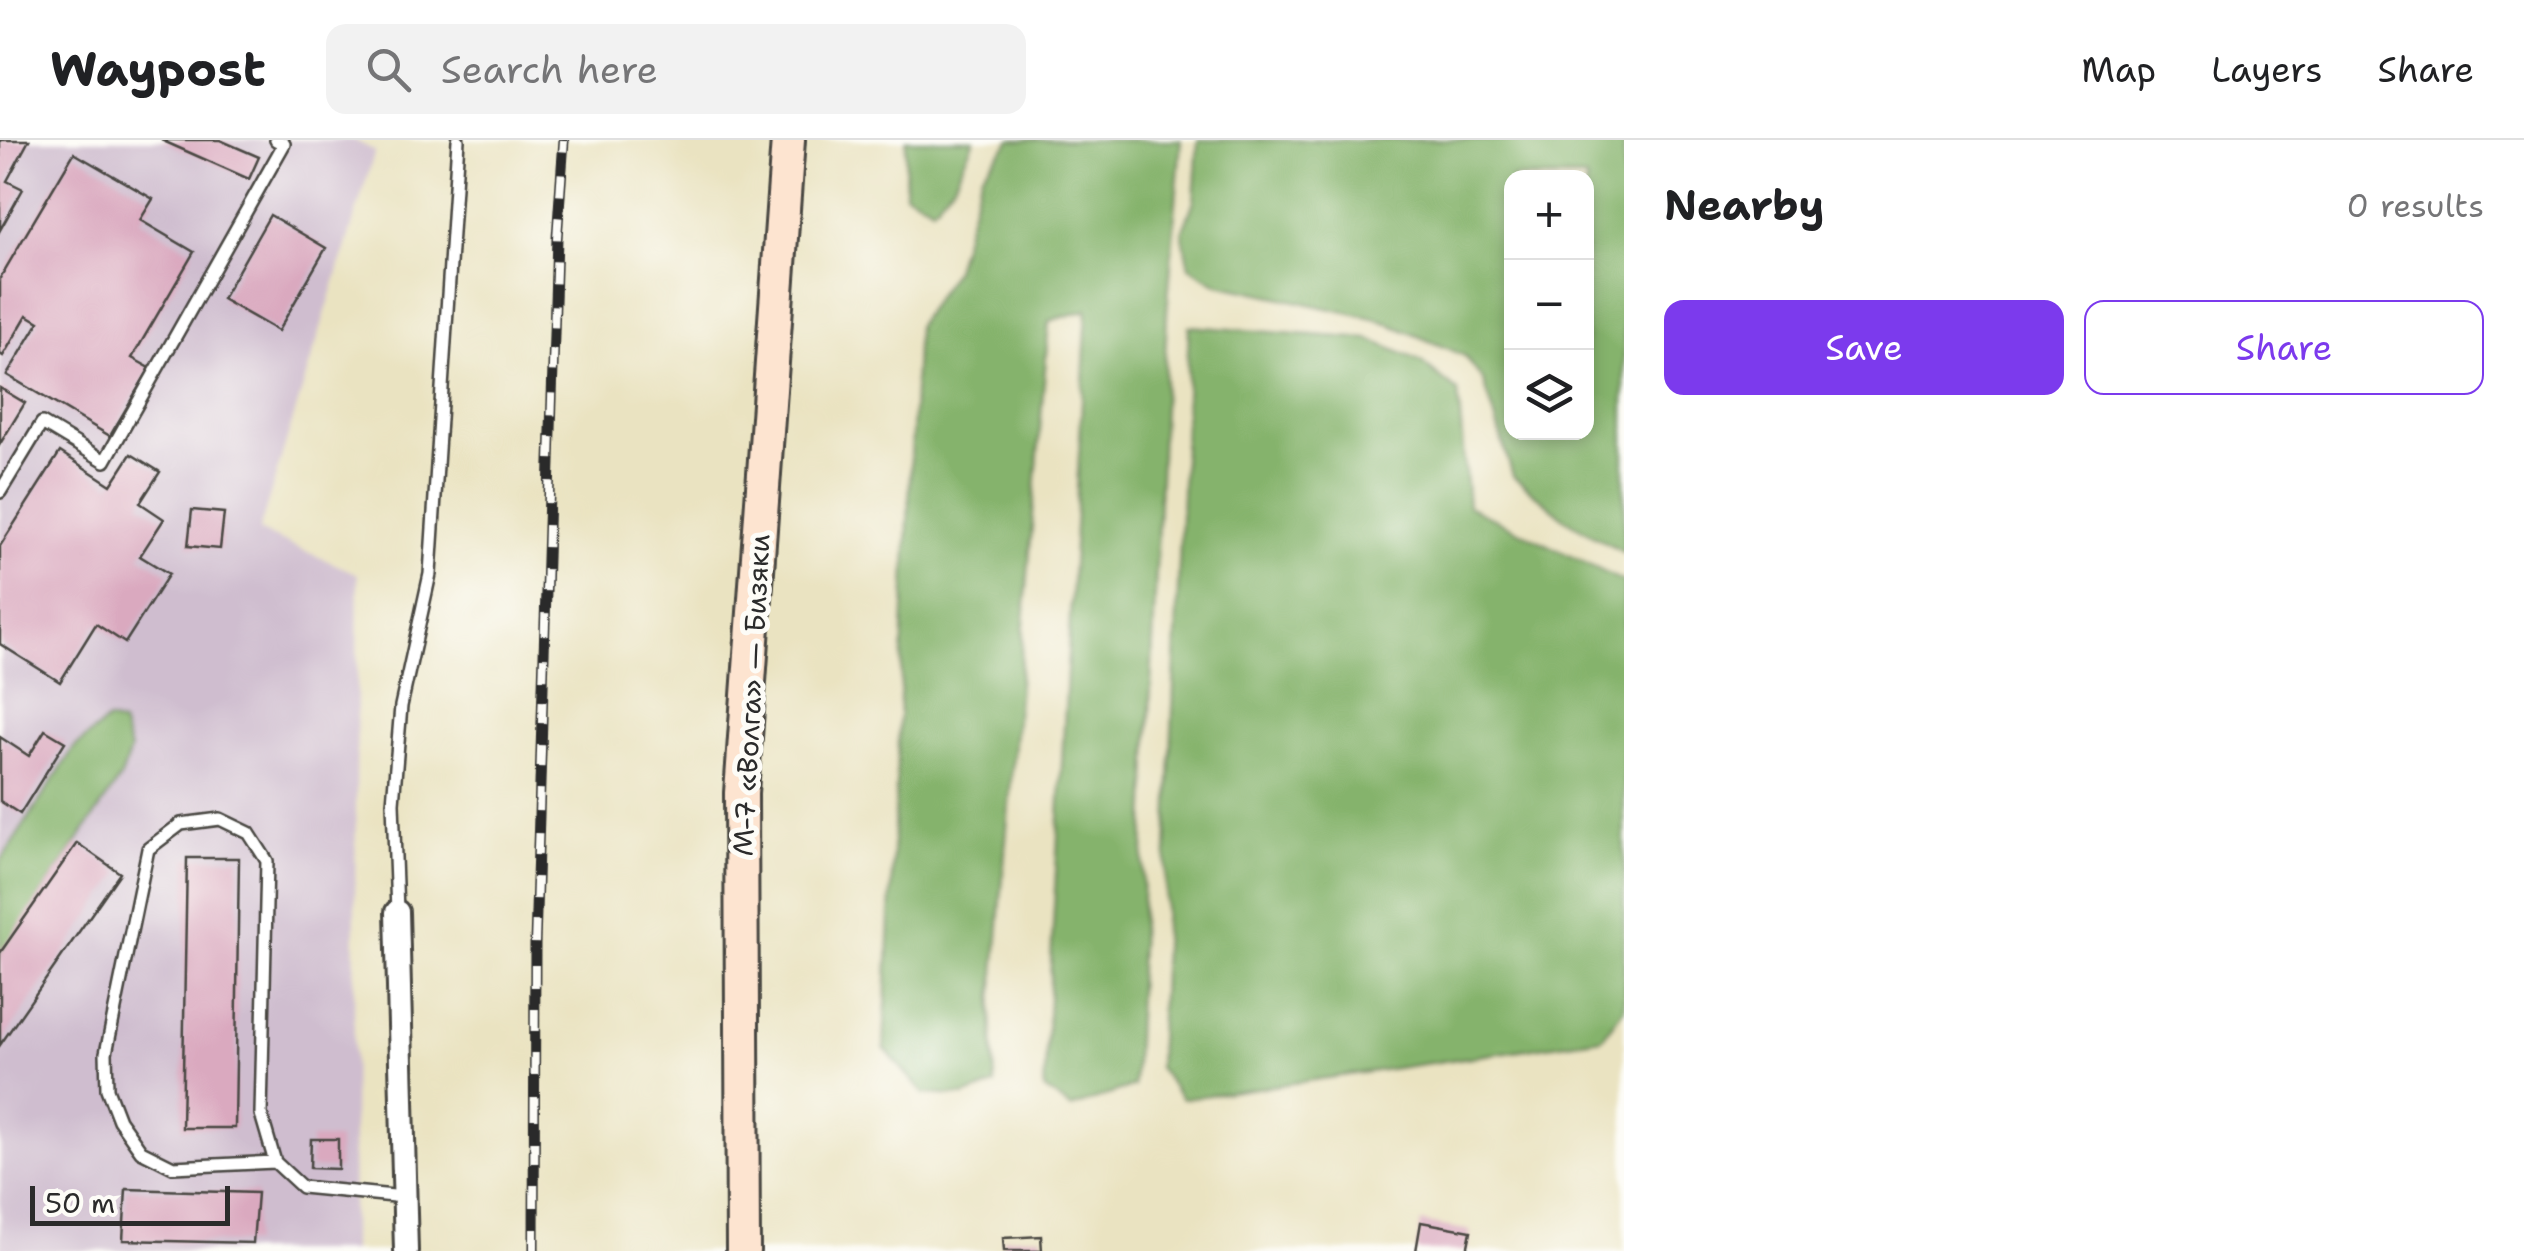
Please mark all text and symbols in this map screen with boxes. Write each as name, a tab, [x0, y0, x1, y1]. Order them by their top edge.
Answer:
search box	[326, 24, 1026, 114]
text: Waypost	[50, 37, 266, 101]
icon: search	[361, 42, 416, 97]
text: Search here	[441, 44, 658, 95]
text: Map	[2081, 46, 2156, 93]
text: Layers	[2211, 46, 2323, 93]
text: Share	[2378, 46, 2474, 93]
map controls	[1504, 170, 1594, 440]
button: +	[1504, 170, 1594, 260]
text: Nearby	[1664, 177, 1824, 233]
text: 0 results	[2347, 184, 2484, 227]
button: −	[1504, 260, 1594, 350]
button: Save	[1664, 300, 2064, 395]
button: Share	[2084, 300, 2484, 395]
button: layers	[1504, 350, 1594, 440]
street label: М-7 «Волга» — Бизяки	[724, 533, 778, 857]
scale bar	[30, 1181, 230, 1226]
text: 50 m	[45, 1184, 115, 1222]

